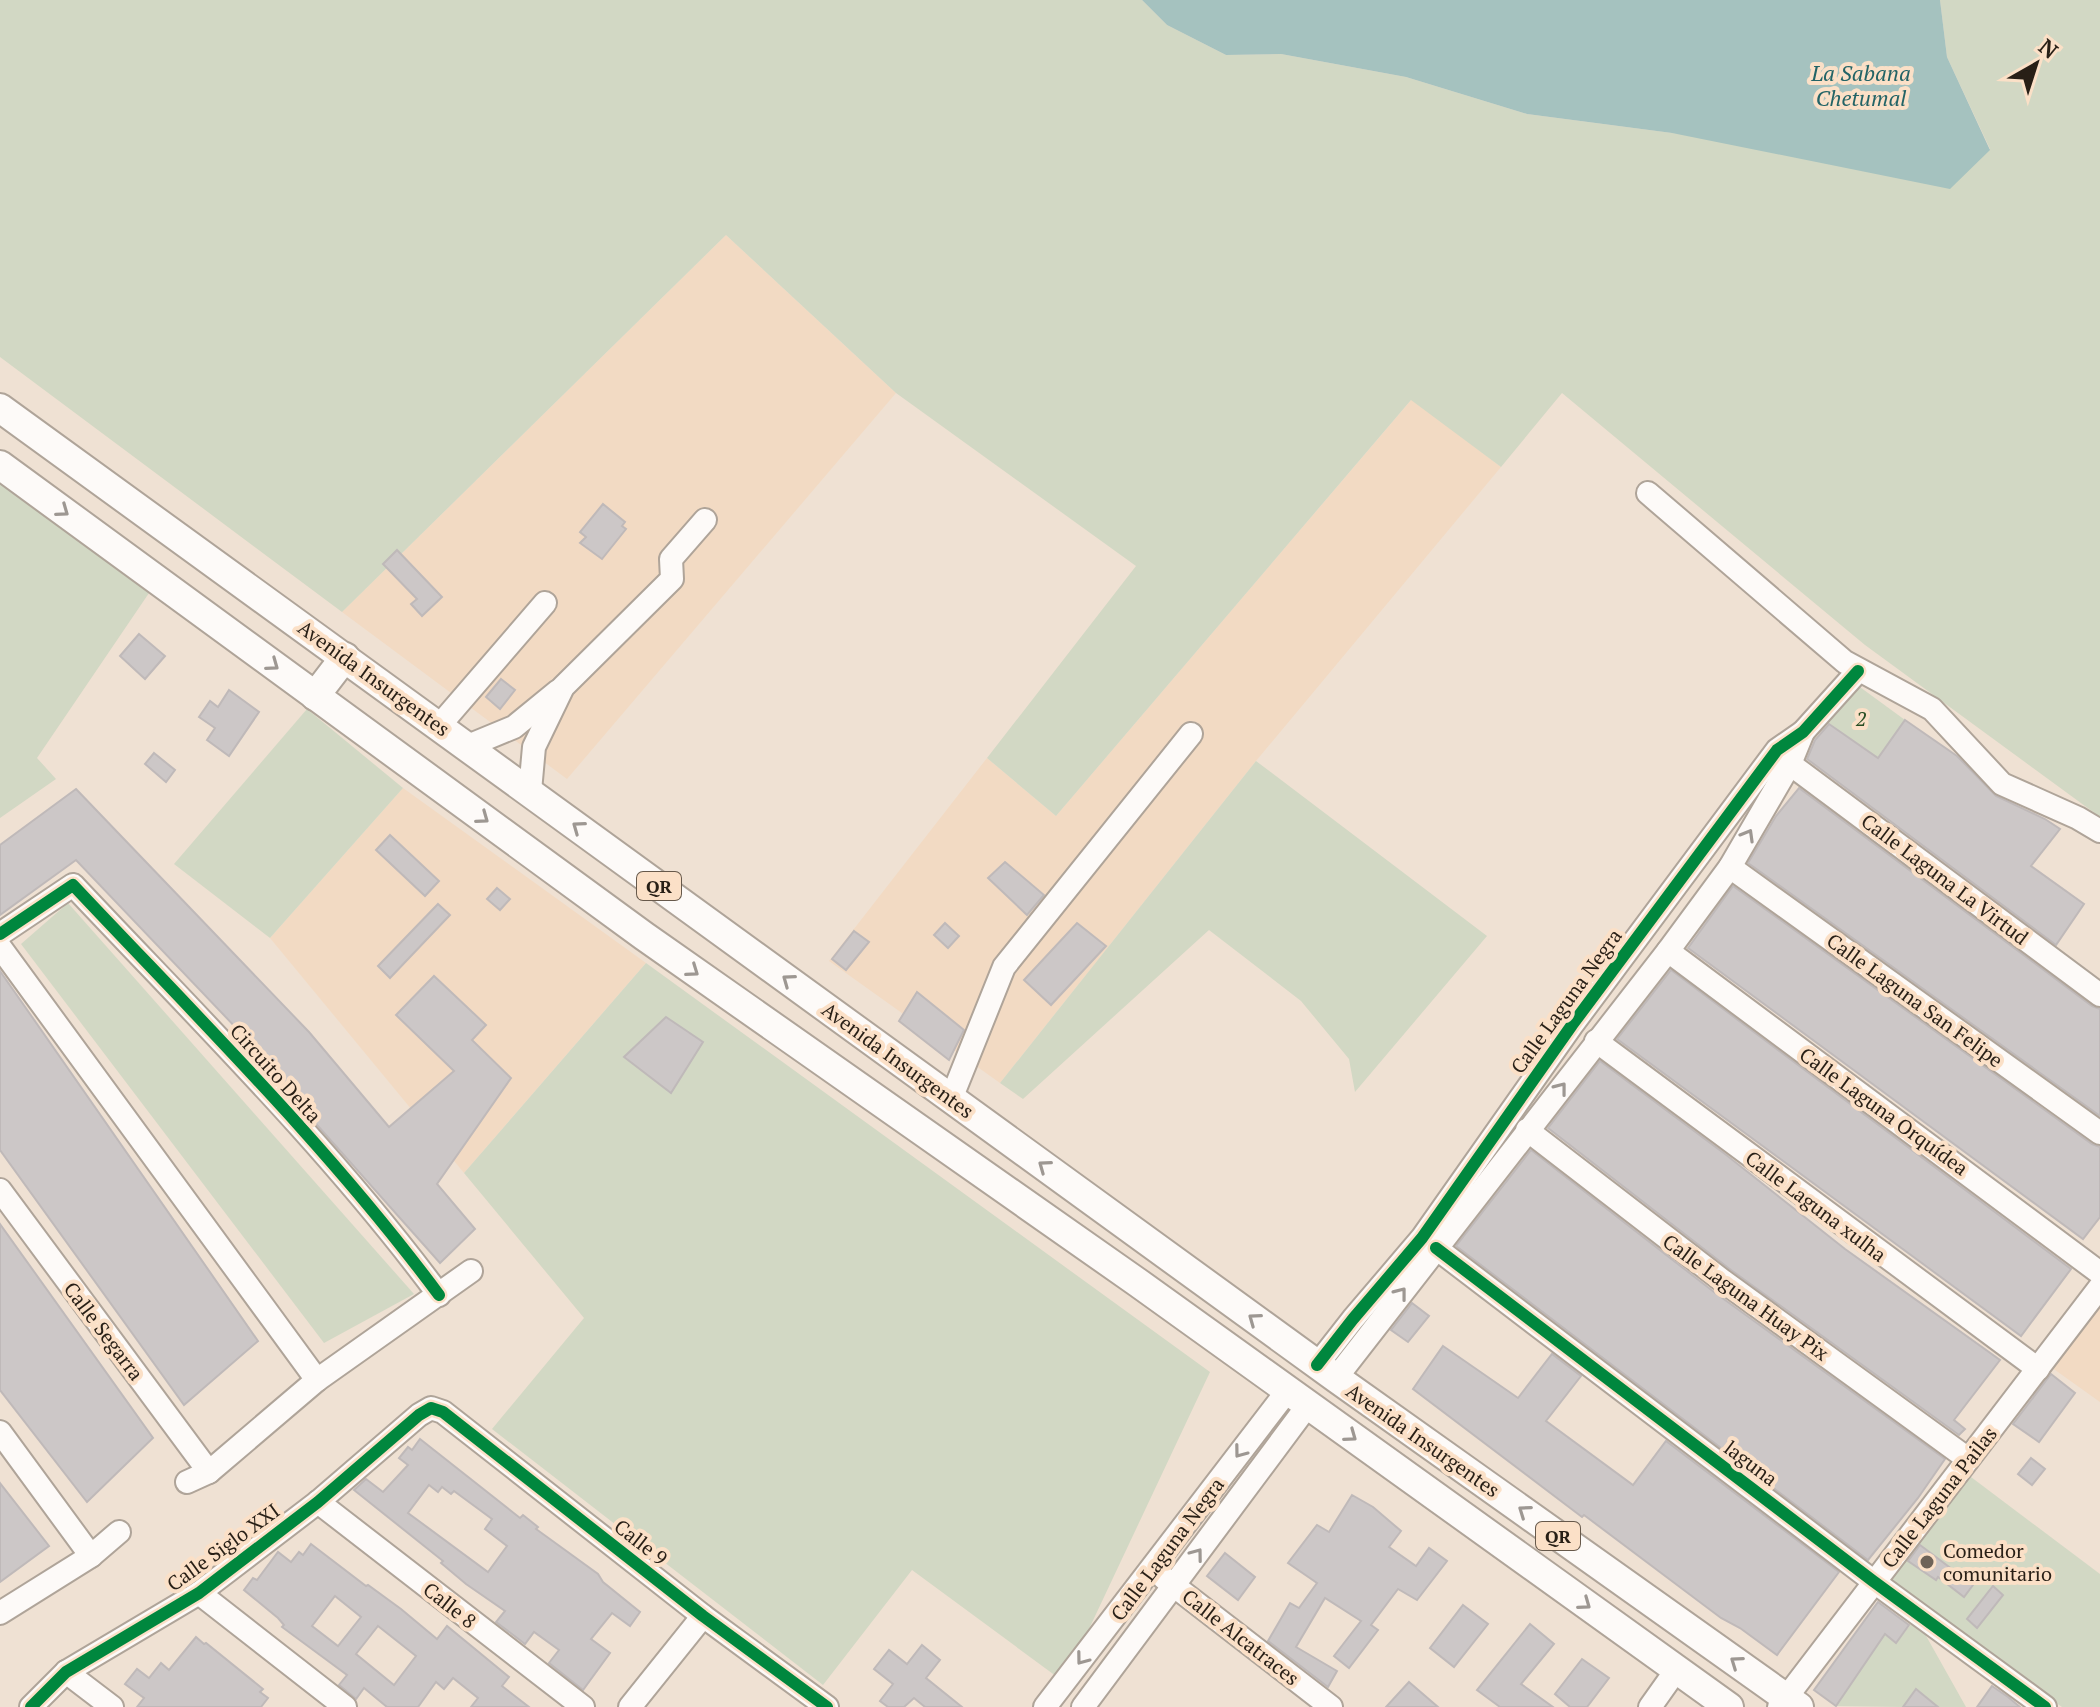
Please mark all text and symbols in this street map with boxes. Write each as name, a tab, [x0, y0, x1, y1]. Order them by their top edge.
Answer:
north arrow	[1996, 24, 2076, 104]
text: N	[2033, 32, 2065, 65]
water label: La Sabana Chetumal	[1810, 58, 1911, 112]
one-way arrow	[54, 502, 69, 516]
street label: Avenida Insurgentes	[293, 614, 455, 742]
one-way arrow	[264, 655, 279, 669]
park label: 2	[1855, 705, 1867, 732]
street label: Calle Laguna La Virtud	[1856, 807, 2034, 951]
one-way arrow	[474, 808, 488, 823]
one-way arrow	[573, 822, 587, 837]
one-way arrow	[1739, 829, 1754, 844]
road number: QR	[637, 872, 681, 900]
street label: Calle Laguna Negra	[1504, 923, 1628, 1079]
street label: Calle Laguna San Felipe	[1821, 927, 2009, 1073]
one-way arrow	[685, 961, 699, 976]
one-way arrow	[783, 975, 797, 990]
street label: Avenida Insurgentes	[817, 996, 979, 1124]
street label: Circuito Delta	[224, 1018, 328, 1128]
street label: Calle Laguna Orquídea	[1794, 1041, 1974, 1181]
one-way arrow	[1551, 1082, 1565, 1097]
street label: Calle Laguna xulha	[1740, 1144, 1892, 1268]
one-way arrow	[1038, 1161, 1053, 1176]
street label: Calle Laguna Huay Pix	[1657, 1228, 1835, 1367]
street label: Calle Segarra	[58, 1276, 150, 1386]
one-way arrow	[1391, 1287, 1405, 1302]
one-way arrow	[1249, 1314, 1263, 1328]
street label: Avenida Insurgentes	[1341, 1377, 1505, 1503]
street label: Calle Laguna Pailas	[1875, 1421, 2003, 1573]
one-way arrow	[1343, 1426, 1357, 1441]
street label: laguna	[1719, 1434, 1783, 1492]
one-way arrow	[1236, 1443, 1250, 1458]
street label: Calle Laguna Negra	[1104, 1472, 1230, 1626]
street label: Calle Siglo XXI	[161, 1497, 285, 1597]
one-way arrow	[1518, 1506, 1532, 1521]
street label: Calle 9	[609, 1513, 673, 1571]
road number: QR	[1536, 1522, 1580, 1550]
place label: Comedor comunitario	[1943, 1537, 2052, 1587]
one-way arrow	[1187, 1549, 1201, 1563]
marker: Comedor comunitario	[1918, 1553, 1936, 1571]
street label: Calle 8	[418, 1576, 482, 1634]
street label: Calle Alcatraces	[1177, 1583, 1305, 1691]
one-way arrow	[1577, 1594, 1591, 1608]
one-way arrow	[1078, 1650, 1092, 1664]
one-way arrow	[1730, 1657, 1744, 1671]

